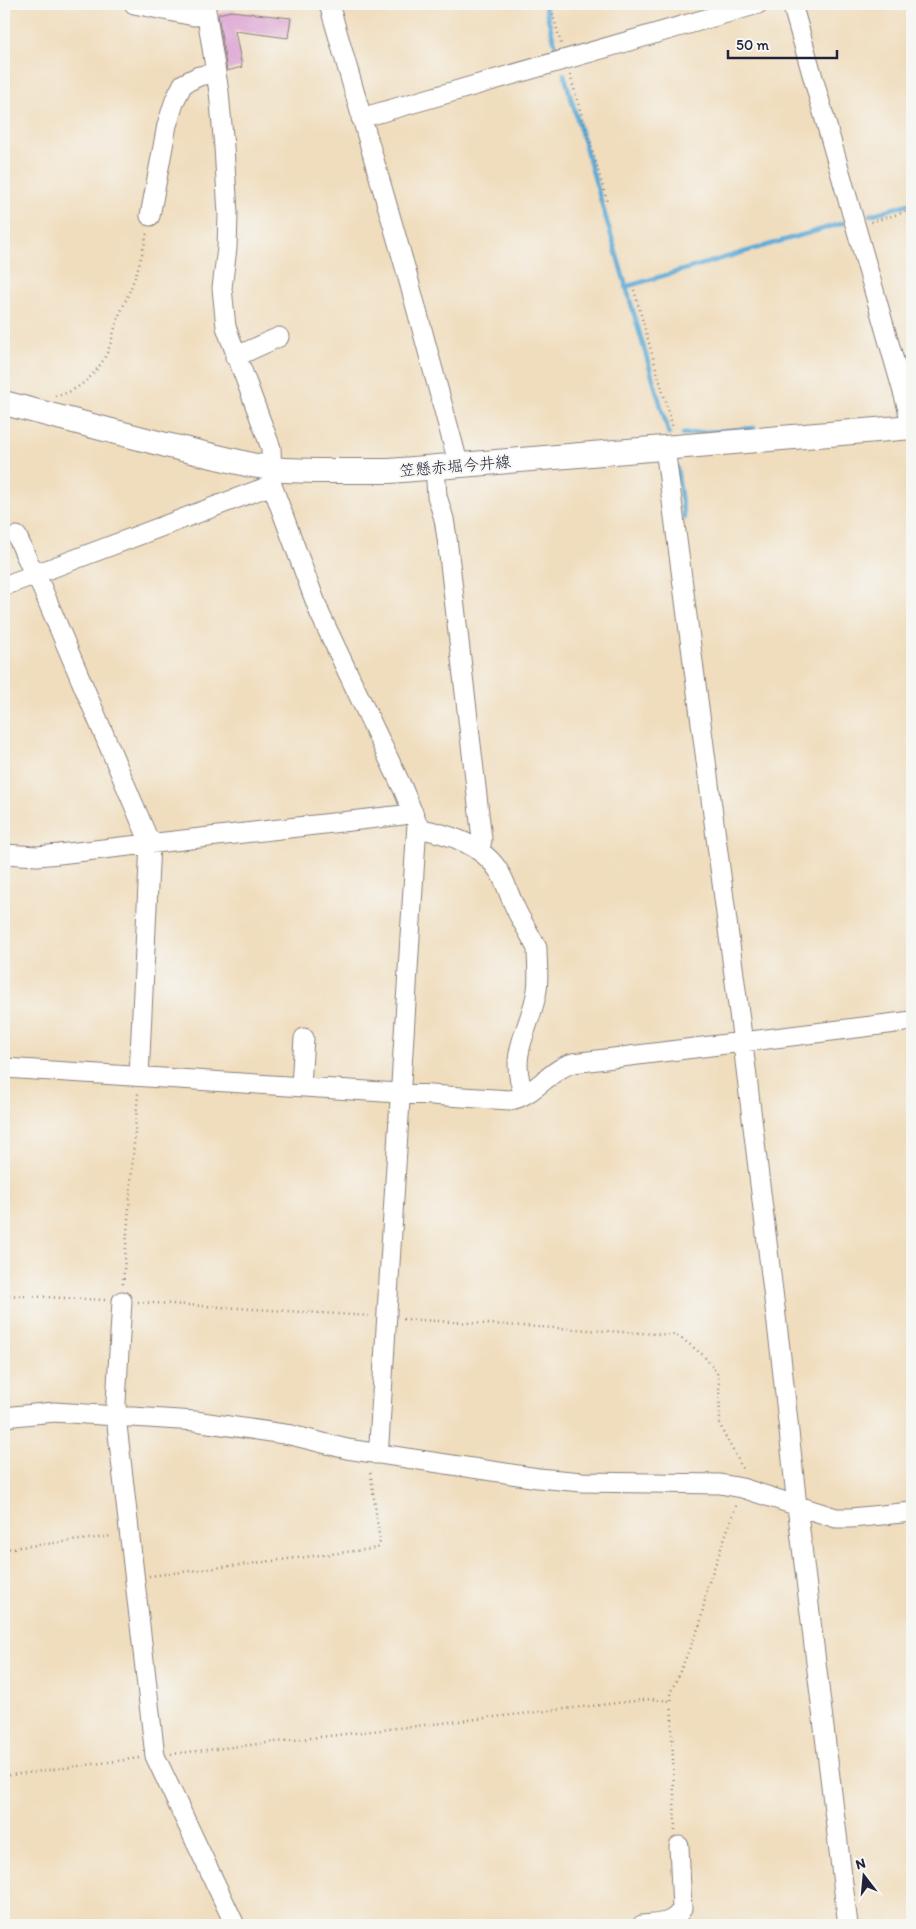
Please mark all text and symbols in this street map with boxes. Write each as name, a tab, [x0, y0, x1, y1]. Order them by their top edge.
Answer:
scale bar	[728, 28, 837, 60]
text: 50 m	[736, 36, 769, 54]
street label: 笠懸赤堀今井線	[398, 452, 512, 480]
north arrow	[838, 1852, 888, 1902]
text: N	[854, 1855, 867, 1873]

